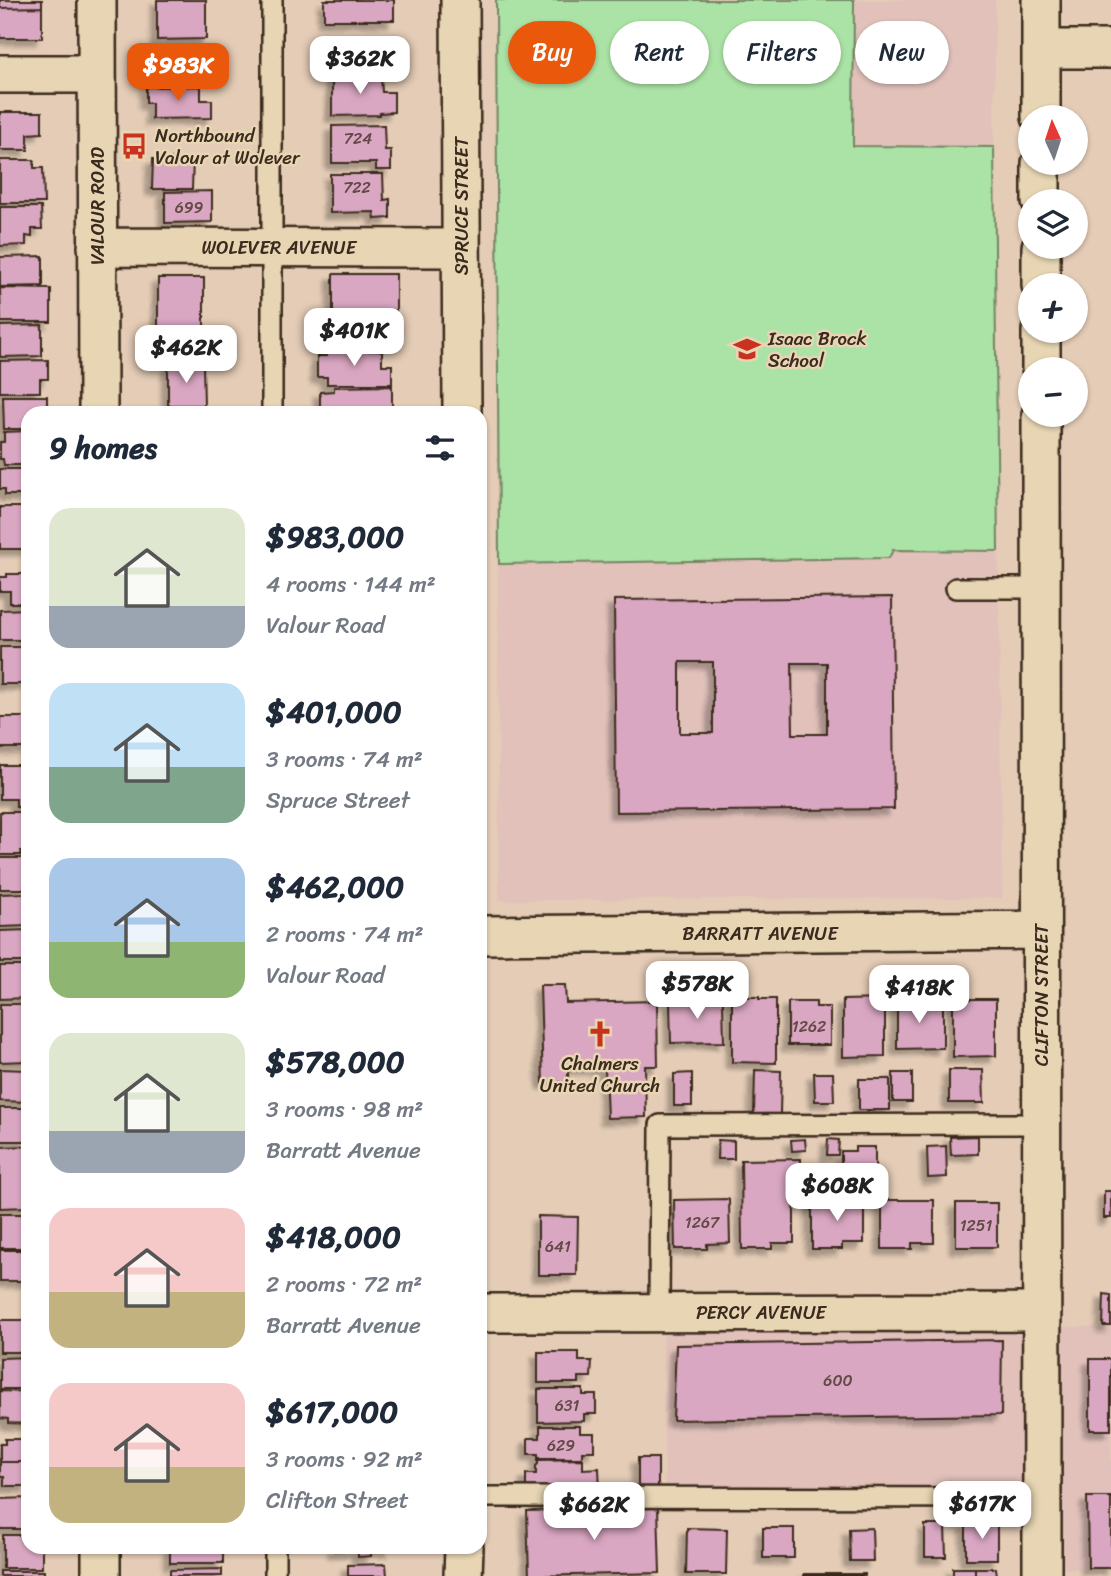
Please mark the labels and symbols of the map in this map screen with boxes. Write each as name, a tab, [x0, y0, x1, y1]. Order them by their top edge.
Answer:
pin: $362K	[311, 36, 409, 96]
pin: $983K	[129, 43, 227, 103]
north arrow	[1018, 105, 1088, 175]
place label: Northbound Valour at Wolever	[155, 119, 301, 174]
house number: 724	[344, 124, 372, 153]
bus stop icon: Northbound Valour at Wolever	[119, 131, 149, 161]
street label: SPRUCE STREET	[445, 136, 478, 275]
street label: VALOUR ROAD	[81, 146, 114, 265]
house number: 722	[343, 173, 371, 202]
house number: 699	[175, 193, 204, 222]
street label: WOLEVER AVENUE	[202, 231, 358, 264]
pin: $401K	[305, 308, 403, 368]
place label: Isaac Brock School	[767, 322, 867, 377]
pin: $462K	[137, 326, 235, 385]
school or university icon: Isaac Brock School	[732, 334, 762, 364]
street label: BARRATT AVENUE	[682, 917, 839, 950]
street label: CLIFTON STREET	[1025, 922, 1058, 1066]
pin: $578K	[648, 962, 746, 1021]
pin: $418K	[870, 965, 968, 1025]
house number: 1262	[792, 1012, 826, 1041]
church icon: Chalmers United Church	[585, 1019, 615, 1049]
place label: Chalmers United Church	[540, 1047, 660, 1102]
pin: $608K	[788, 1164, 886, 1223]
house number: 1267	[685, 1208, 720, 1237]
house number: 1251	[960, 1211, 992, 1240]
house number: 641	[545, 1232, 571, 1261]
street label: PERCY AVENUE	[696, 1296, 828, 1329]
house number: 600	[823, 1366, 853, 1395]
house number: 631	[555, 1391, 579, 1420]
house number: 629	[547, 1431, 575, 1460]
pin: $662K	[545, 1482, 643, 1542]
pin: $617K	[933, 1482, 1031, 1541]

